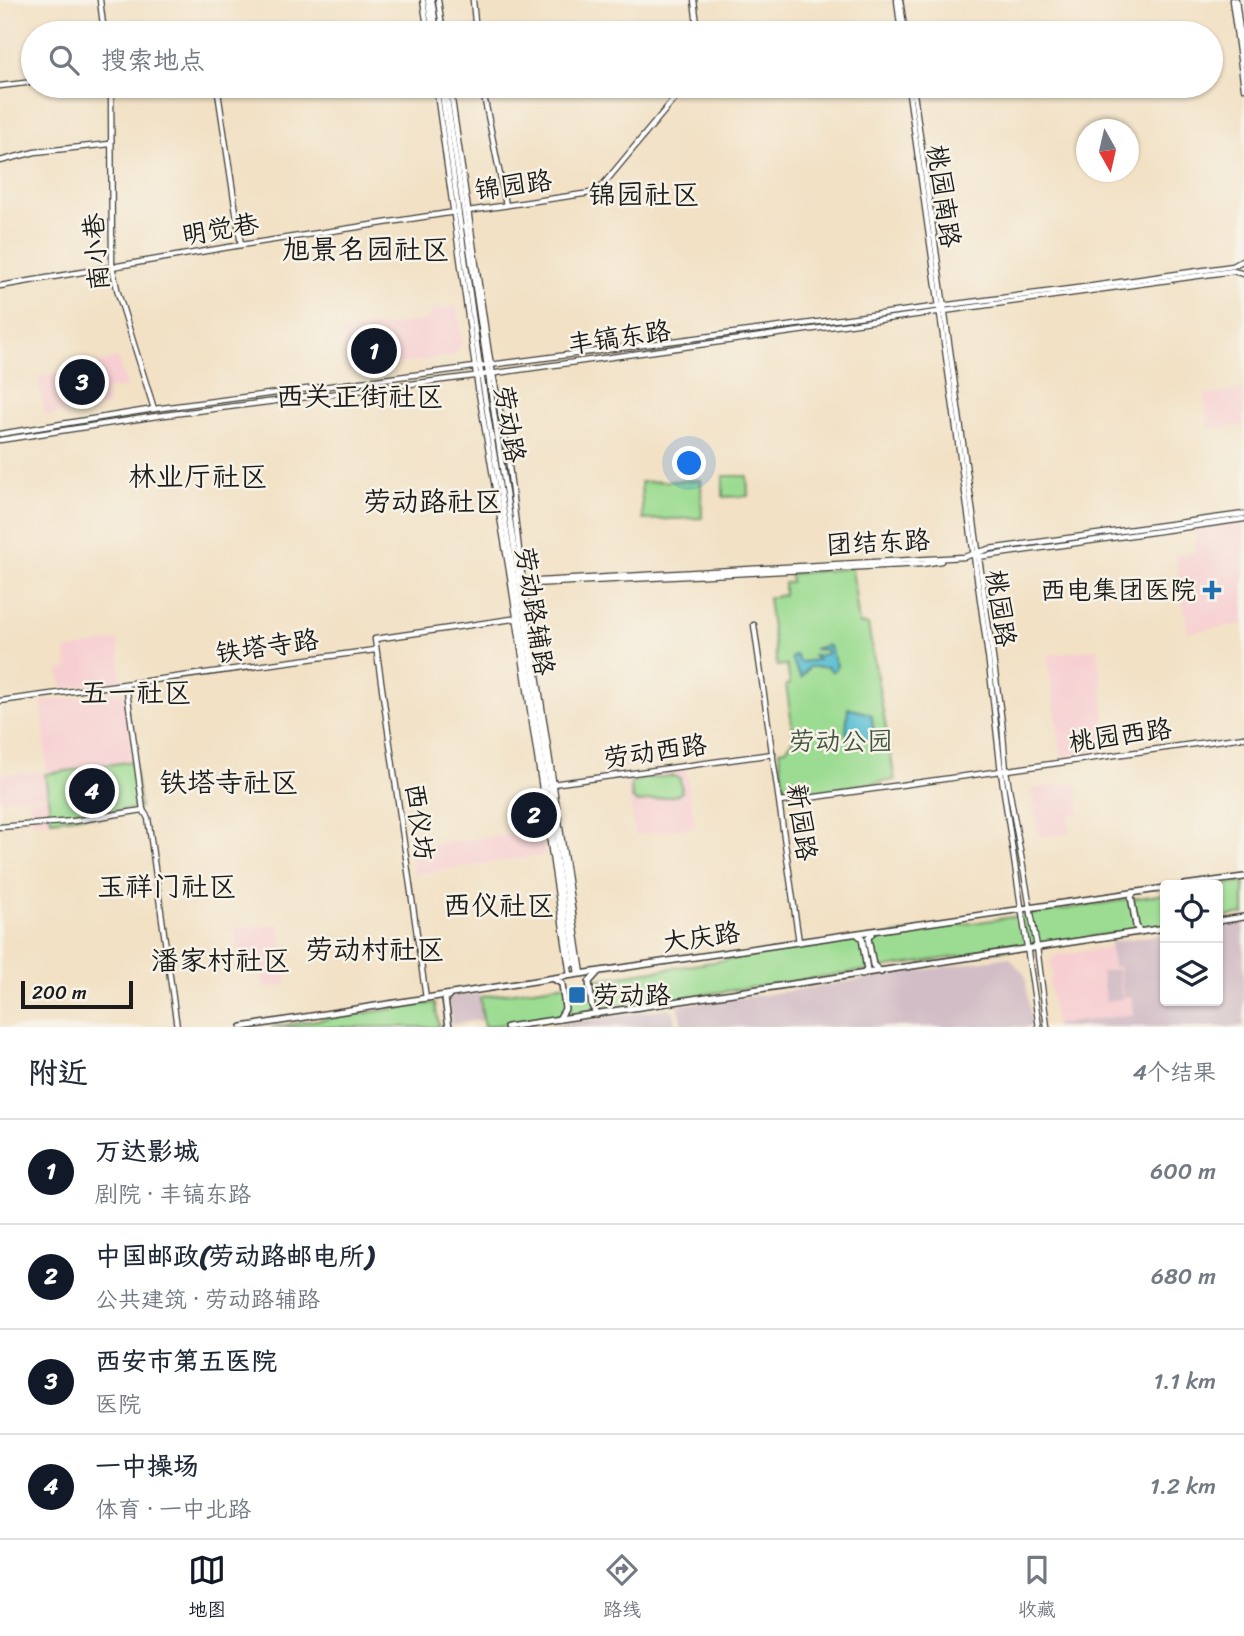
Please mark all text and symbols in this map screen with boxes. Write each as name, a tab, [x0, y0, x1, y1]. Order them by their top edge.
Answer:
search box	[21, 21, 1223, 98]
text: 搜索地点	[101, 37, 205, 83]
icon: search	[45, 41, 83, 79]
north arrow	[1076, 119, 1139, 182]
street label: 桃园南路	[914, 141, 974, 251]
street label: 锦园路	[471, 157, 555, 213]
district label: 锦园社区	[588, 170, 700, 219]
street label: 明觉巷	[178, 200, 262, 258]
street label: 南小巷	[70, 211, 122, 293]
district label: 旭景名园社区	[282, 225, 450, 274]
street label: 丰镐东路	[564, 307, 674, 367]
pin: 1	[351, 325, 397, 377]
pin: 3	[59, 356, 105, 408]
district label: 西关正街社区	[276, 372, 444, 421]
street label: 劳动路	[481, 382, 539, 466]
your location	[672, 446, 706, 480]
district label: 林业厅社区	[128, 452, 268, 501]
district label: 劳动路社区	[363, 477, 503, 526]
street label: 团结东路	[825, 516, 931, 568]
street label: 劳动路辅路	[502, 543, 568, 679]
street label: 桃园路	[973, 566, 1029, 650]
place label: 西电集团医院	[1040, 567, 1196, 613]
marker: 西电集团医院	[1202, 580, 1222, 600]
street label: 铁塔寺路	[212, 616, 322, 676]
district label: 五一社区	[80, 668, 192, 717]
street label: 桃园西路	[1065, 705, 1175, 765]
park label: 劳动公园	[789, 718, 893, 764]
street label: 劳动西路	[600, 721, 710, 781]
district label: 铁塔寺社区	[159, 758, 299, 807]
pin: 4	[69, 765, 115, 817]
street label: 西仪坊	[392, 780, 448, 864]
street label: 新园路	[774, 780, 830, 864]
pin: 2	[511, 789, 557, 841]
district label: 玉祥门社区	[97, 862, 237, 911]
map controls	[1160, 880, 1223, 1006]
button: locate	[1160, 880, 1223, 943]
district label: 西仪社区	[443, 881, 555, 930]
street label: 大庆路	[659, 909, 743, 965]
district label: 劳动村社区	[305, 925, 445, 974]
district label: 潘家村社区	[151, 936, 291, 985]
button: layers	[1160, 943, 1223, 1006]
place label: 劳动路	[593, 972, 671, 1018]
text: 200 m	[32, 976, 87, 1009]
scale bar	[21, 978, 133, 1010]
marker: 劳动路	[567, 985, 587, 1005]
text: 附近	[28, 1046, 88, 1100]
text: 4个结果	[1133, 1052, 1216, 1093]
text: 万达影城	[95, 1128, 199, 1174]
text: 1	[46, 1151, 56, 1192]
text: 600 m	[1150, 1151, 1216, 1192]
text: 剧院 · 丰镐东路	[95, 1174, 251, 1215]
text: 中国邮政(劳动路邮电所)	[95, 1233, 373, 1279]
text: 2	[44, 1256, 58, 1297]
text: 680 m	[1151, 1256, 1216, 1297]
text: 公共建筑 · 劳动路辅路	[95, 1279, 320, 1320]
text: 西安市第五医院	[95, 1338, 277, 1384]
text: 3	[45, 1361, 57, 1402]
text: 1.1 km	[1153, 1361, 1216, 1402]
text: 医院	[95, 1384, 141, 1425]
text: 一中操场	[95, 1443, 199, 1489]
text: 4	[44, 1466, 58, 1507]
text: 1.2 km	[1150, 1466, 1216, 1507]
text: 体育 · 一中北路	[95, 1489, 251, 1530]
tab: 地图	[188, 1551, 226, 1626]
tab: 路线	[603, 1551, 641, 1626]
tab: 收藏	[1018, 1551, 1056, 1626]

